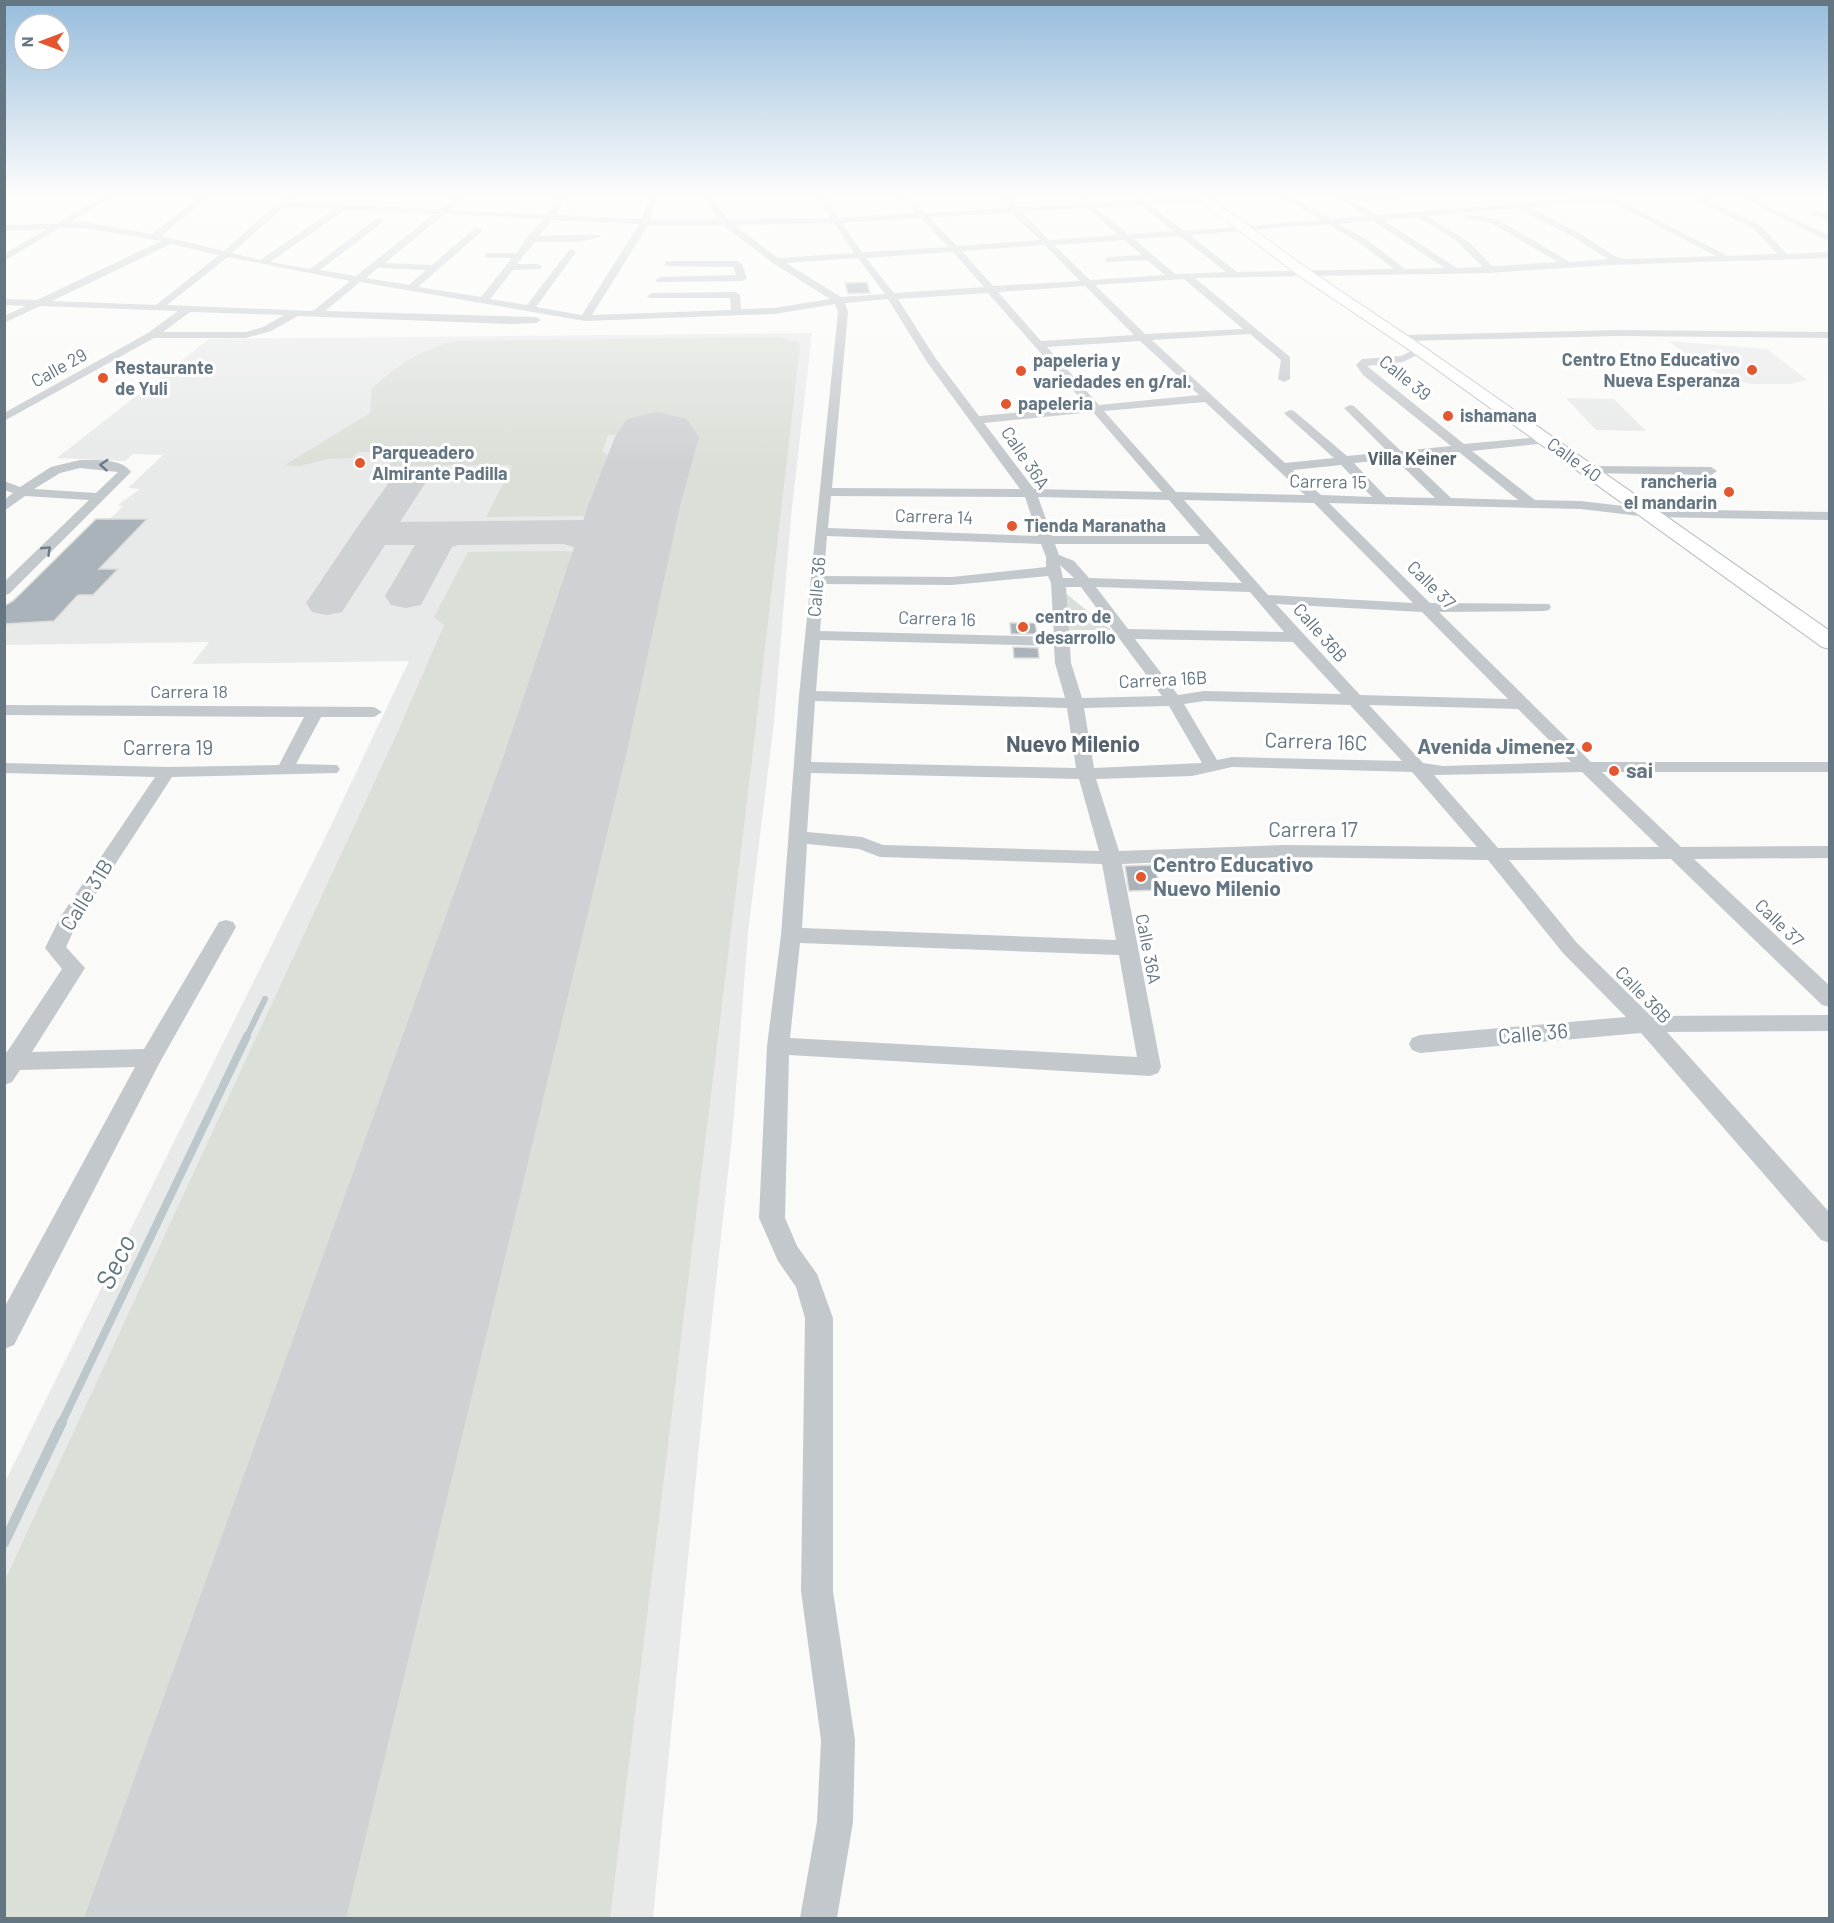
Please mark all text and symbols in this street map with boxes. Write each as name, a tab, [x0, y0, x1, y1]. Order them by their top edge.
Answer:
north arrow	[12, 12, 72, 72]
text: N	[17, 37, 36, 47]
street label: Calle 29	[27, 343, 90, 391]
place label: Centro Etno Educativo Nueva Esperanza	[1562, 348, 1740, 391]
place label: papeleria y variedades en g/ral.	[1033, 349, 1192, 392]
street label: Calle 39	[1375, 350, 1436, 405]
place label: Restaurante de Yuli	[115, 356, 214, 399]
marker: Centro Etno Educativo Nueva Esperanza	[1745, 363, 1759, 377]
marker: papeleria y variedades en g/ral.	[1014, 364, 1028, 378]
marker: Restaurante de Yuli	[96, 371, 110, 385]
place label: papeleria	[1018, 392, 1093, 414]
marker: papeleria	[999, 397, 1013, 411]
place label: ishamana	[1460, 404, 1537, 426]
marker: ishamana	[1441, 409, 1455, 423]
street label: Calle 36A	[997, 422, 1055, 493]
street label: Calle 40	[1543, 432, 1606, 486]
place label: Parqueadero Almirante Padilla	[372, 441, 508, 484]
district label: Villa Keiner	[1367, 447, 1457, 469]
marker: Parqueadero Almirante Padilla	[353, 456, 367, 470]
one-way arrow	[100, 459, 109, 472]
street label: Carrera 15	[1289, 469, 1367, 493]
place label: rancheria el mandarin	[1624, 470, 1717, 513]
marker: rancheria el mandarin	[1722, 485, 1736, 499]
street label: Carrera 14	[895, 504, 973, 528]
place label: Tienda Maranatha	[1024, 514, 1166, 536]
marker: Tienda Maranatha	[1005, 519, 1019, 533]
one-way arrow	[40, 546, 50, 557]
street label: Calle 36	[802, 556, 830, 618]
street label: Calle 37	[1403, 556, 1461, 613]
street label: Calle 36B	[1289, 598, 1352, 666]
place label: centro de desarrollo	[1035, 605, 1116, 648]
street label: Carrera 16	[898, 606, 976, 630]
marker: centro de desarrollo	[1016, 620, 1030, 634]
street label: Carrera 16B	[1118, 666, 1208, 692]
street label: Carrera 18	[150, 680, 228, 702]
street label: Carrera 16C	[1264, 726, 1368, 755]
district label: Nuevo Milenio	[1006, 730, 1140, 756]
place label: Avenida Jimenez	[1417, 733, 1575, 758]
street label: Carrera 19	[123, 734, 213, 759]
marker: Avenida Jimenez	[1580, 740, 1594, 754]
place label: sai	[1626, 757, 1653, 782]
marker: sai	[1607, 764, 1621, 778]
street label: Carrera 17	[1268, 816, 1358, 841]
place label: Centro Educativo Nuevo Milenio	[1153, 851, 1313, 900]
street label: Calle 31B	[54, 854, 117, 935]
marker: Centro Educativo Nuevo Milenio	[1134, 870, 1148, 884]
street label: Calle 37	[1751, 894, 1809, 951]
street label: Calle 36A	[1131, 912, 1167, 986]
street label: Calle 36B	[1611, 961, 1676, 1028]
street label: Calle 36	[1497, 1017, 1569, 1048]
water label: Seco	[87, 1228, 141, 1294]

